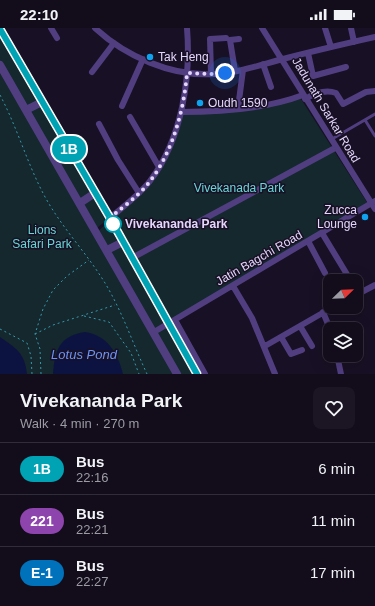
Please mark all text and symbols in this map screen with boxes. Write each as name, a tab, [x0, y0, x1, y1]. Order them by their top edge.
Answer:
text: 22:10	[20, 6, 58, 23]
place label: Tak Heng	[158, 50, 209, 64]
marker: Tak Heng	[145, 52, 155, 62]
street label: Jadunath Sarkar Road	[289, 55, 363, 165]
your location	[215, 63, 235, 83]
place label: Oudh 1590	[208, 96, 268, 110]
marker: Oudh 1590	[195, 98, 205, 108]
line badge: 1B	[51, 136, 87, 162]
text: 1B	[60, 141, 78, 157]
park label: Vivekanada Park	[194, 181, 285, 195]
place label: Zucca Lounge	[317, 203, 357, 231]
marker: Zucca Lounge	[360, 212, 370, 222]
marker: Vivekananda Park	[104, 215, 122, 233]
place label: Vivekananda Park	[125, 217, 228, 231]
park label: Lions Safari Park	[12, 223, 73, 251]
street label: Jatin Bagchi Road	[213, 228, 305, 288]
north arrow	[323, 274, 363, 314]
map controls	[323, 274, 363, 362]
button: layers	[323, 322, 363, 362]
water label: Lotus Pond	[51, 347, 118, 362]
button: heart	[313, 387, 355, 429]
text: Vivekananda Park	[20, 390, 182, 411]
text: Walk · 4 min · 270 m	[20, 416, 139, 431]
text: Bus	[76, 453, 104, 470]
text: 6 min	[318, 460, 355, 477]
text: 1B	[33, 461, 51, 477]
text: 22:16	[76, 470, 109, 485]
text: Bus	[76, 505, 104, 522]
text: 11 min	[311, 512, 355, 529]
text: 221	[30, 513, 54, 529]
text: 22:21	[76, 522, 109, 537]
text: Bus	[76, 557, 104, 574]
text: 17 min	[310, 564, 355, 581]
text: E-1	[31, 565, 53, 581]
text: 22:27	[76, 574, 109, 589]

